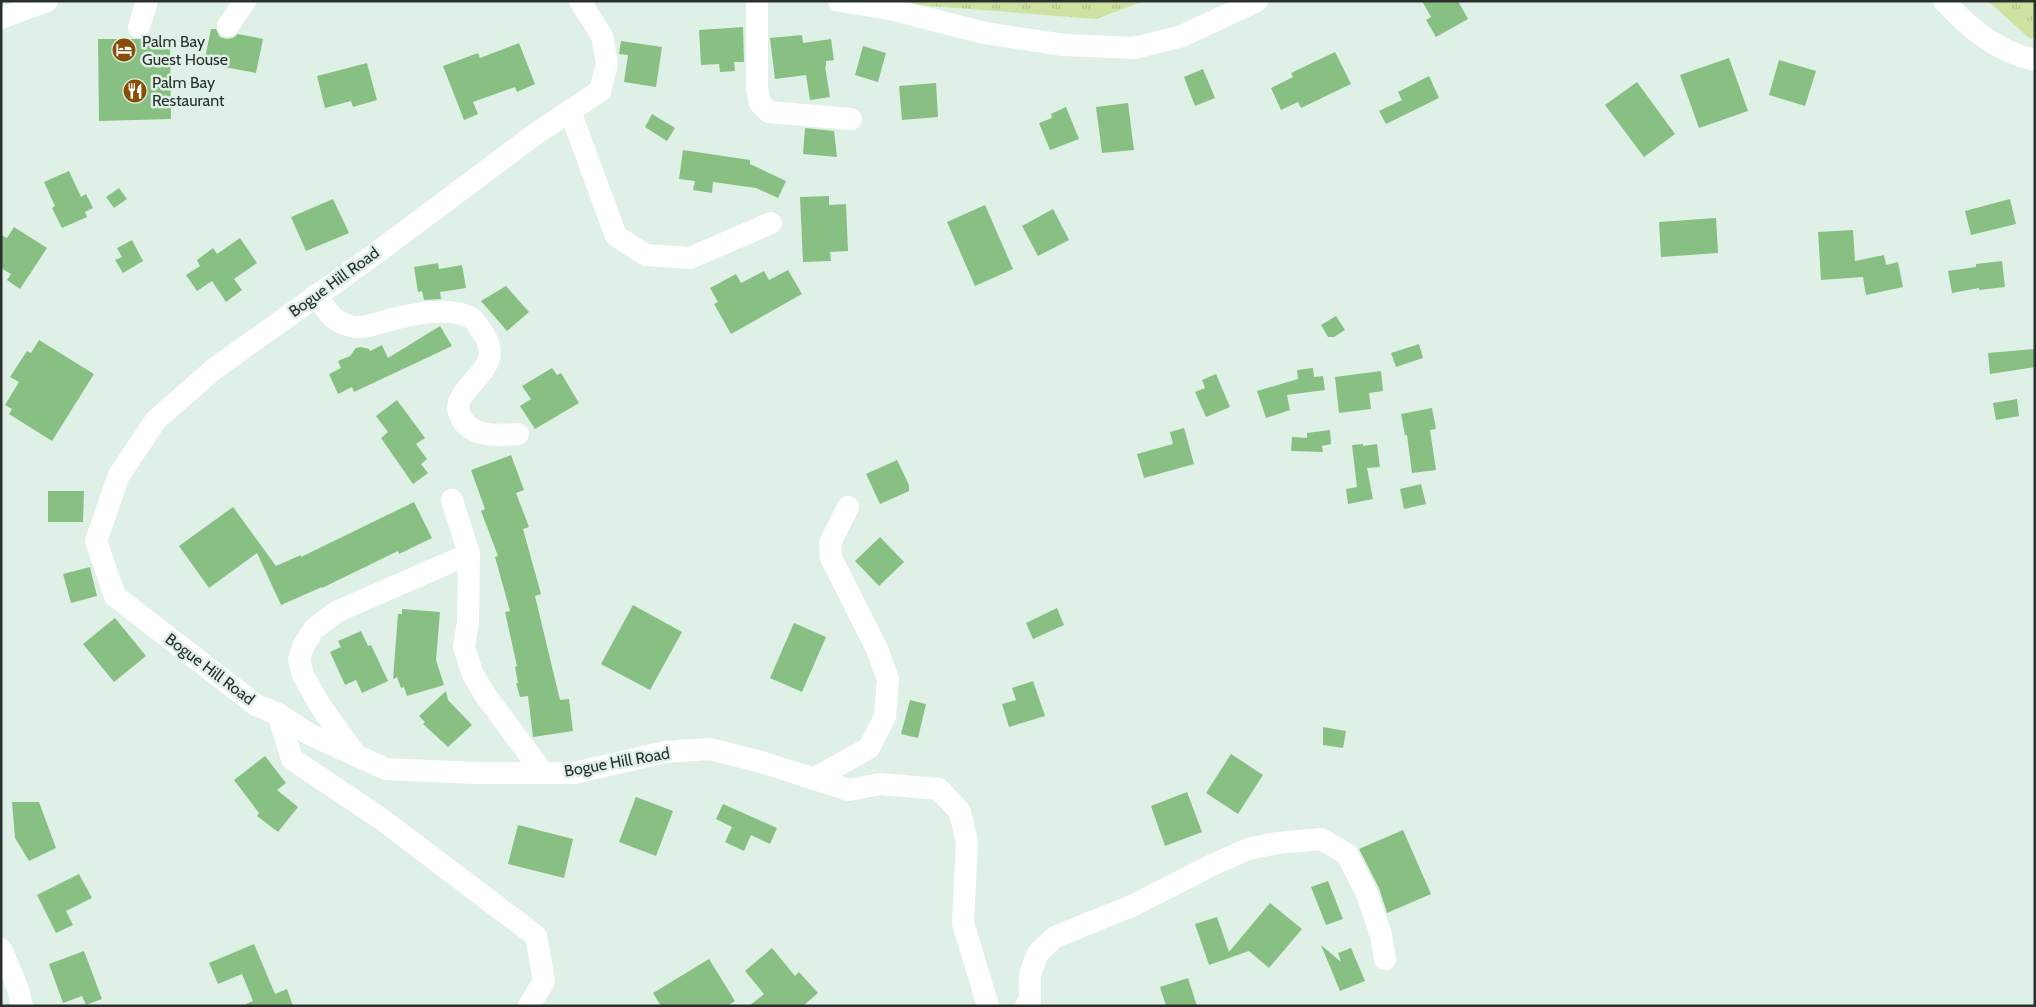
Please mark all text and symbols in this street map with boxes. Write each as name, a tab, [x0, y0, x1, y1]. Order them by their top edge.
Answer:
place label: Palm Bay Guest House	[142, 32, 228, 69]
hotel icon: Palm Bay Guest House	[111, 37, 137, 63]
place label: Palm Bay Restaurant	[152, 73, 225, 110]
restaurant icon: Palm Bay Restaurant	[122, 78, 148, 104]
street label: Bogue Hill Road	[285, 243, 383, 321]
street label: Bogue Hill Road	[162, 629, 258, 709]
street label: Bogue Hill Road	[563, 743, 671, 781]

